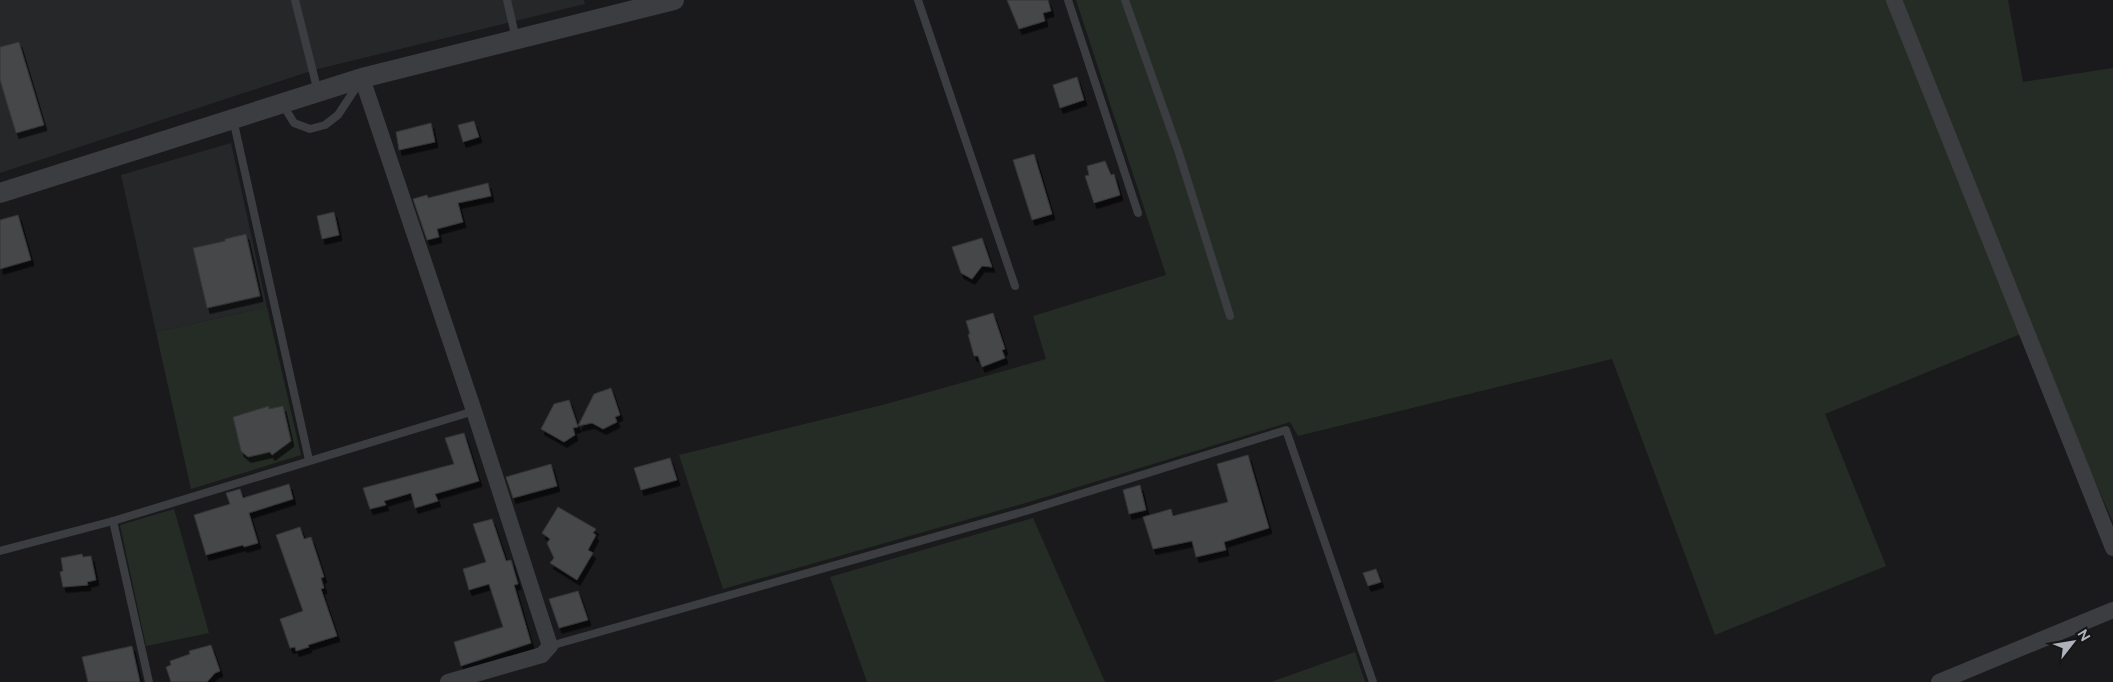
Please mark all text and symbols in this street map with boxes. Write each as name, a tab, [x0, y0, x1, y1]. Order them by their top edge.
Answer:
north arrow	[2048, 617, 2098, 667]
text: N	[2075, 627, 2094, 644]

